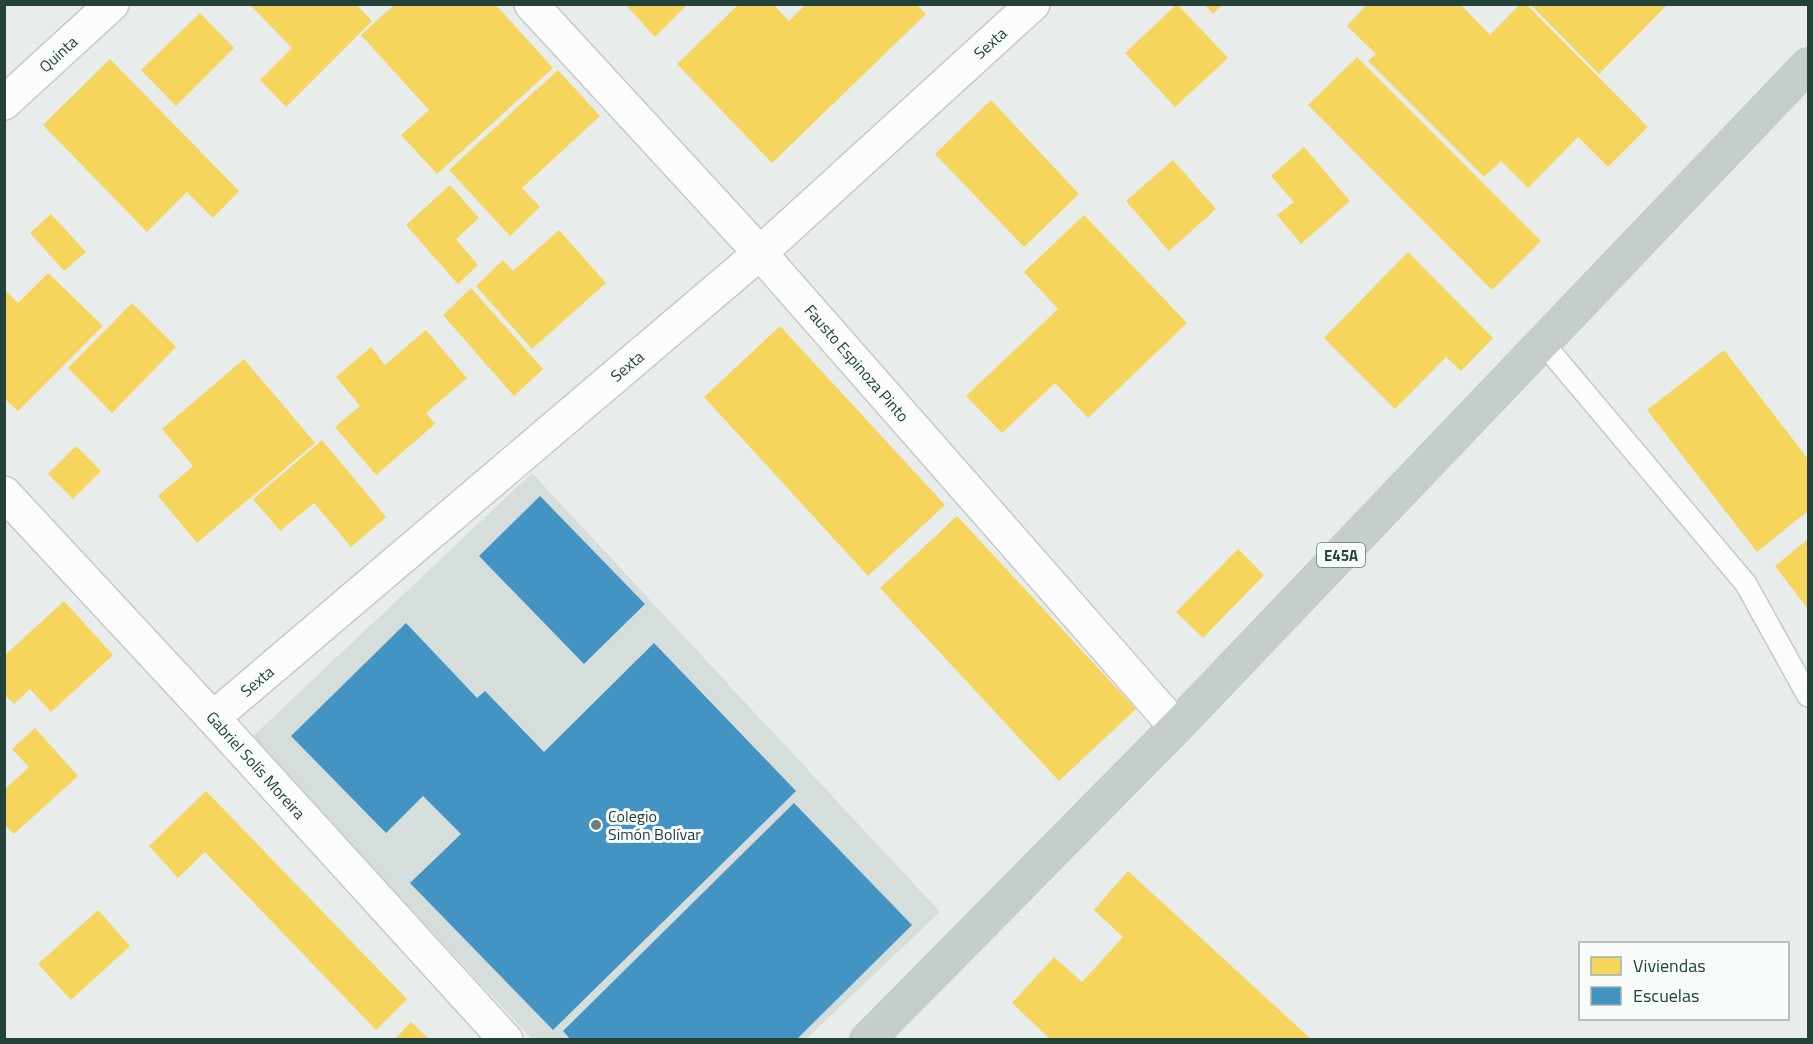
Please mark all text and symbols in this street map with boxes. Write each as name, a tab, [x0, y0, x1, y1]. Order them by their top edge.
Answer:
street label: Sexta	[968, 22, 1012, 64]
street label: Quinta	[33, 30, 83, 78]
street label: Fausto Espinoza Pinto	[799, 299, 915, 427]
street label: Sexta	[605, 345, 649, 387]
road number: E45A	[1317, 543, 1365, 567]
street label: Sexta	[235, 660, 279, 702]
street label: Gabriel Solís Moreira	[201, 706, 311, 824]
place label: Colegio Simón Bolívar	[608, 804, 701, 846]
marker: Colegio Simón Bolívar	[589, 818, 603, 832]
legend	[1579, 942, 1789, 1020]
text: Viviendas	[1633, 952, 1706, 979]
text: Escuelas	[1633, 982, 1699, 1009]

